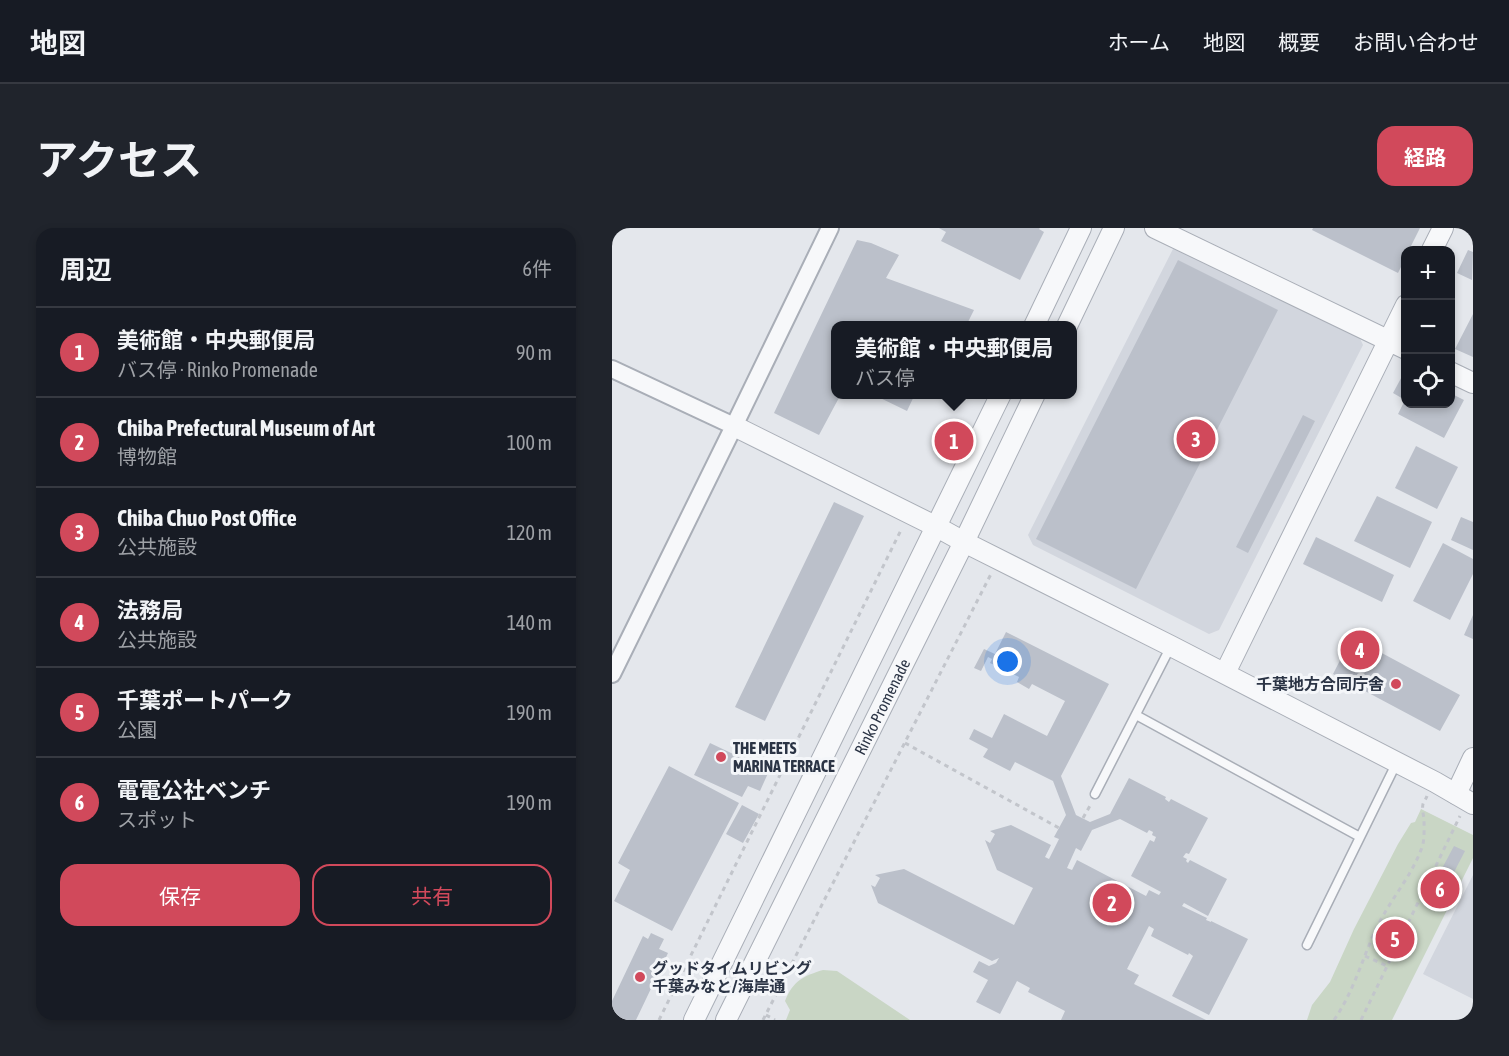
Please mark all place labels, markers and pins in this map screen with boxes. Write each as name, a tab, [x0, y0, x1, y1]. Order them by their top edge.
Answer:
pin: 3	[1176, 416, 1216, 462]
pin: 1	[934, 418, 974, 464]
pin: 4	[1340, 628, 1380, 672]
place label: 千葉地方合同庁舎	[1256, 675, 1384, 693]
marker: 千葉地方合同庁舎	[1389, 677, 1403, 691]
place label: THE MEETS MARINA TERRACE	[733, 739, 835, 775]
marker: THE MEETS MARINA TERRACE	[714, 750, 728, 764]
pin: 6	[1420, 866, 1460, 912]
pin: 2	[1092, 880, 1132, 926]
pin: 5	[1376, 916, 1414, 962]
place label: グッドタイムリビング 千葉みなと/海岸通	[652, 959, 812, 995]
marker: グッドタイムリビング 千葉みなと/海岸通	[633, 970, 647, 984]

